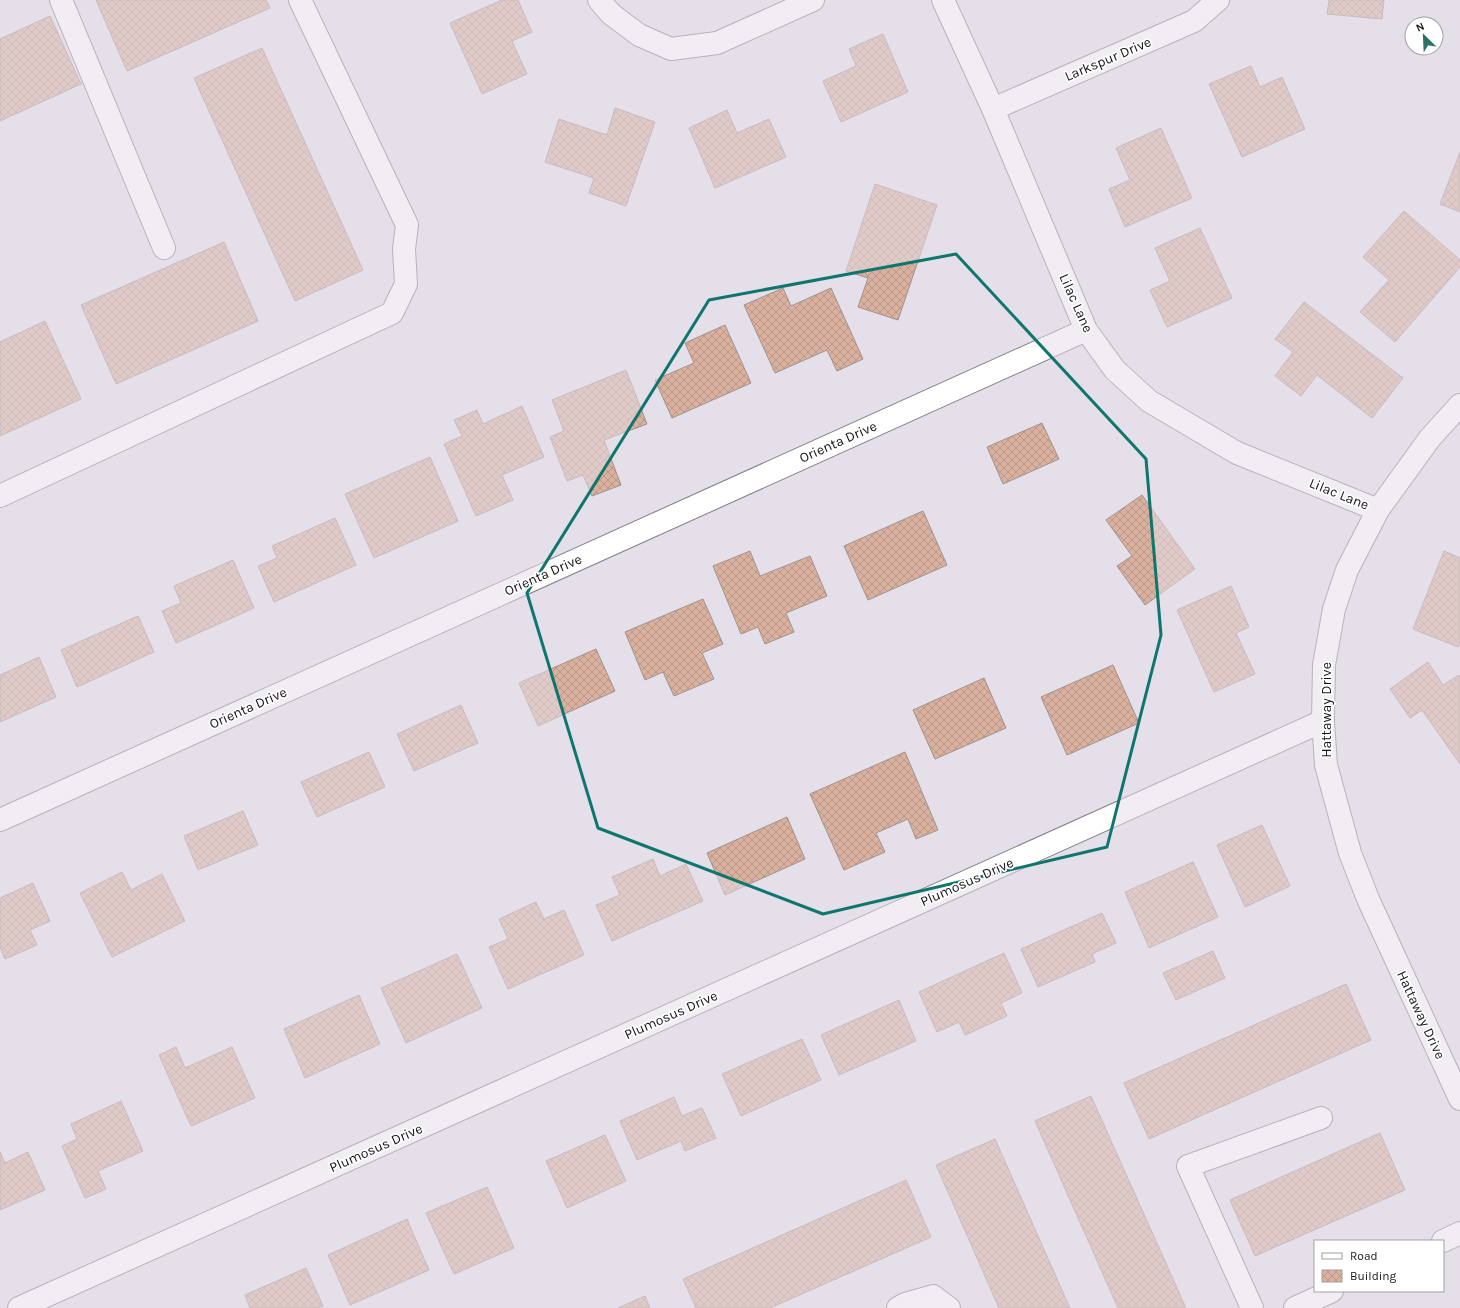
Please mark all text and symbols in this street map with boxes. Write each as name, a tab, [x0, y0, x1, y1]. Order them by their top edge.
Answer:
north arrow	[1404, 16, 1444, 56]
text: N	[1414, 20, 1426, 35]
street label: Larkspur Drive	[1062, 33, 1154, 85]
street label: Lilac Lane	[1055, 271, 1097, 335]
street label: Orienta Drive	[797, 417, 879, 467]
street label: Lilac Lane	[1307, 474, 1371, 514]
street label: Orienta Drive	[502, 550, 584, 600]
street label: Hattaway Drive	[1318, 662, 1335, 758]
street label: Orienta Drive	[207, 683, 289, 733]
street label: Plumosus Drive	[918, 854, 1016, 910]
street label: Hattaway Drive	[1393, 968, 1449, 1062]
street label: Plumosus Drive	[622, 987, 720, 1043]
street label: Plumosus Drive	[327, 1120, 425, 1176]
legend	[1314, 1240, 1444, 1292]
text: Road	[1350, 1249, 1378, 1263]
text: Building	[1350, 1269, 1397, 1283]

